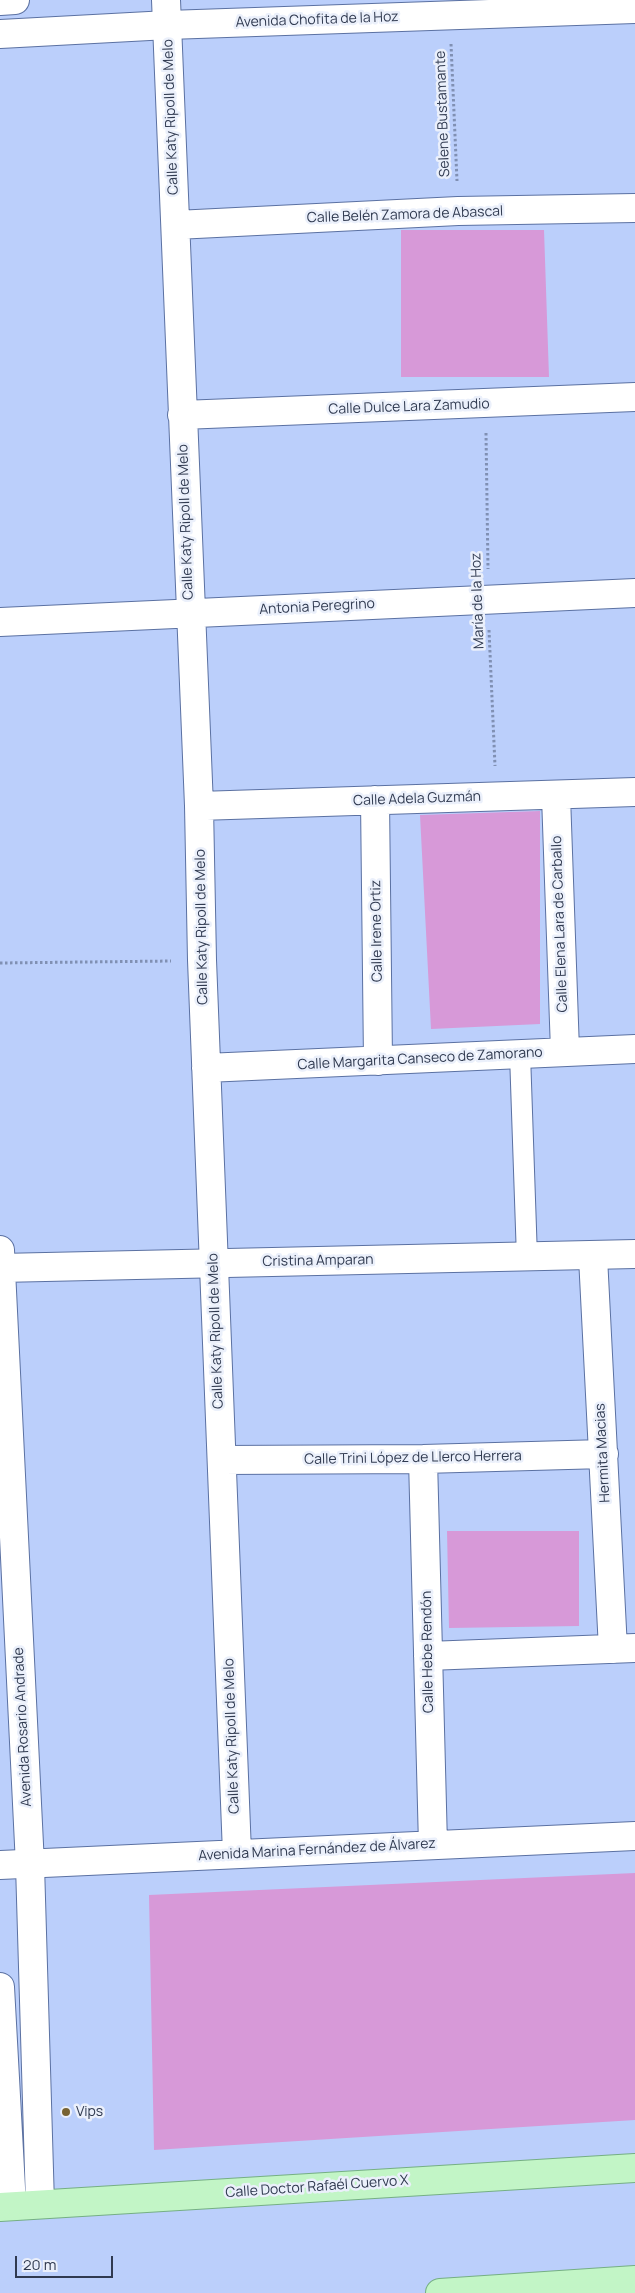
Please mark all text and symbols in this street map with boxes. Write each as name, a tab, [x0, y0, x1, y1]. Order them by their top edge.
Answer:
street label: Avenida Chofita de la Hoz	[235, 9, 399, 31]
street label: Calle Katy Ripoll de Melo	[160, 39, 182, 195]
street label: Selene Bustamante	[432, 51, 454, 177]
street label: Calle Belén Zamora de Abascal	[306, 203, 504, 227]
street label: Calle Dulce Lara Zamudio	[328, 396, 490, 418]
street label: Calle Katy Ripoll de Melo	[175, 444, 197, 600]
street label: María de la Hoz	[468, 552, 488, 650]
street label: Antonia Peregrino	[259, 596, 375, 618]
street label: Calle Adela Guzmán	[353, 788, 481, 810]
street label: Calle Elena Lara de Carballo	[549, 835, 571, 1013]
street label: Calle Katy Ripoll de Melo	[192, 849, 212, 1005]
street label: Calle Irene Ortiz	[368, 880, 386, 982]
street label: Calle Margarita Canseco de Zamorano	[297, 1044, 543, 1074]
street label: Cristina Amparan	[262, 1252, 374, 1270]
street label: Calle Katy Ripoll de Melo	[205, 1253, 227, 1409]
street label: Hermita Macias	[592, 1403, 614, 1503]
street label: Calle Trini López de Llerco Herrera	[304, 1448, 522, 1468]
street label: Calle Hebe Rendón	[419, 1591, 437, 1713]
street label: Avenida Rosario Andrade	[10, 1647, 36, 1807]
street label: Calle Katy Ripoll de Melo	[221, 1658, 243, 1814]
street label: Avenida Marina Fernández de Álvarez	[198, 1835, 436, 1865]
place label: Vips	[76, 2104, 103, 2120]
marker: Vips	[60, 2106, 72, 2118]
street label: Calle Doctor Rafaél Cuervo X	[225, 2172, 409, 2202]
scale bar	[18, 2246, 115, 2278]
text: 20 m	[23, 2254, 56, 2275]

